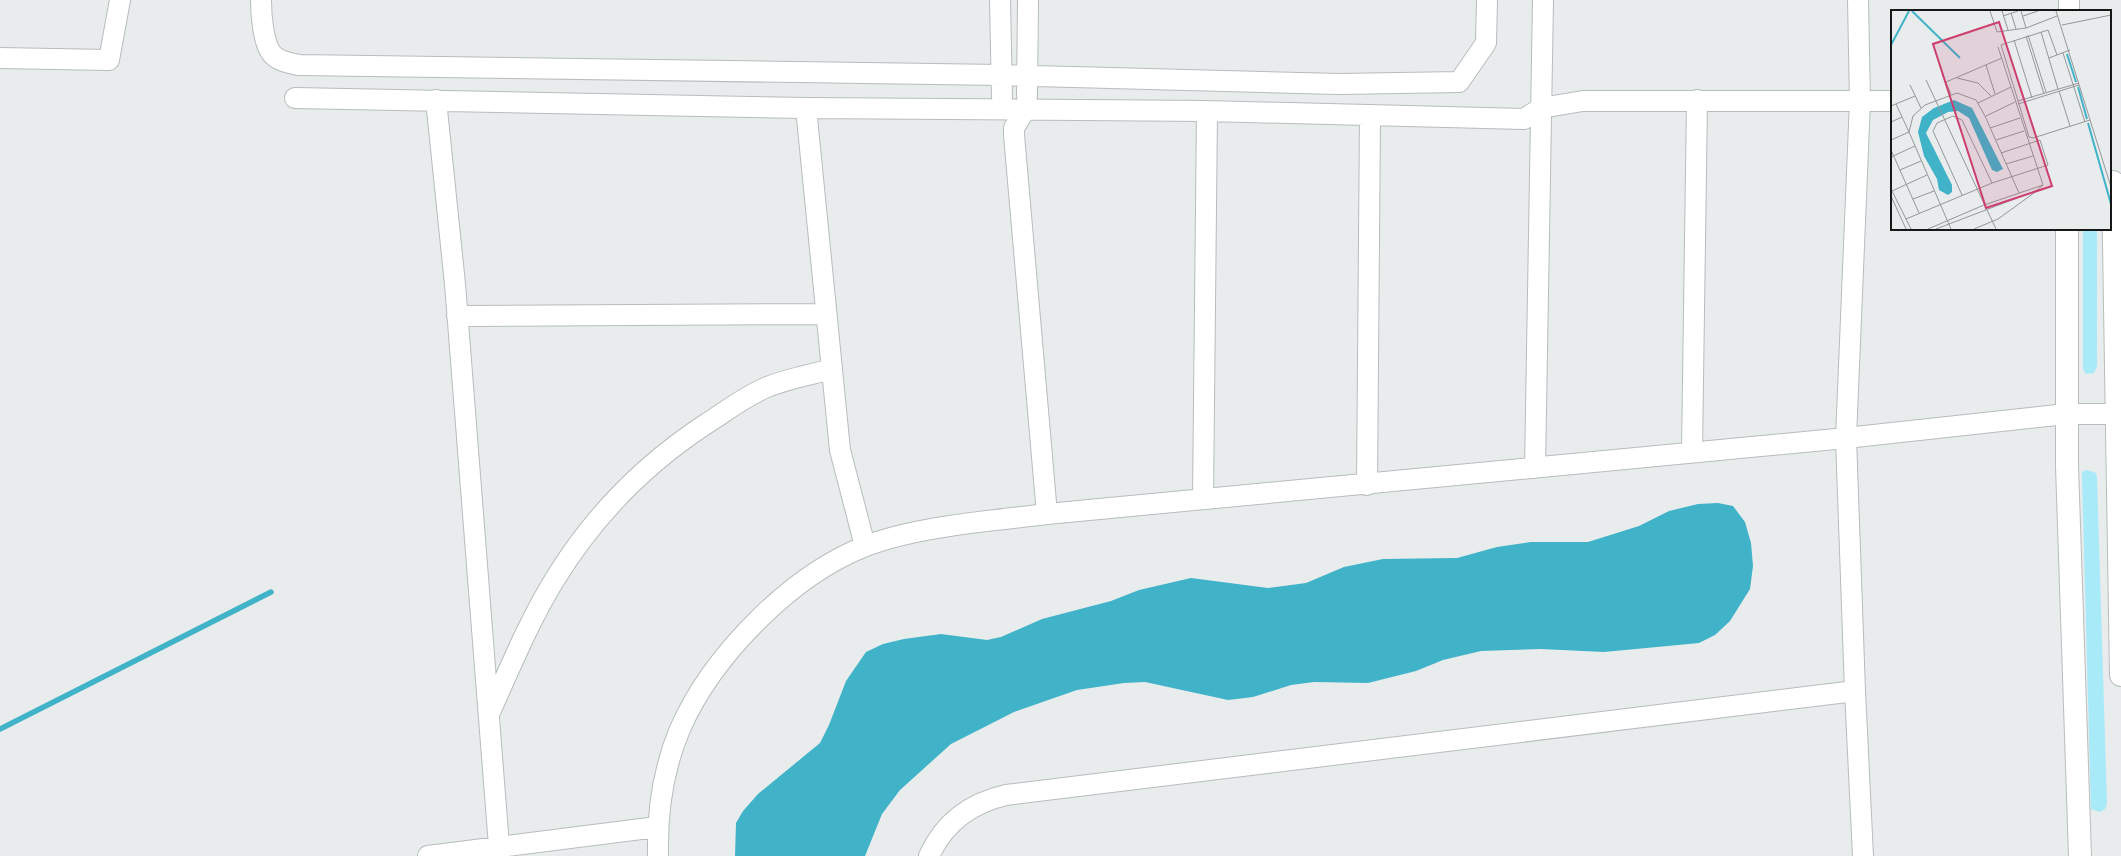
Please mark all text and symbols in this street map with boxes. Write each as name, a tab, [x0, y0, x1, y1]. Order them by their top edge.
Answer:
inset map	[1891, 10, 2111, 230]

